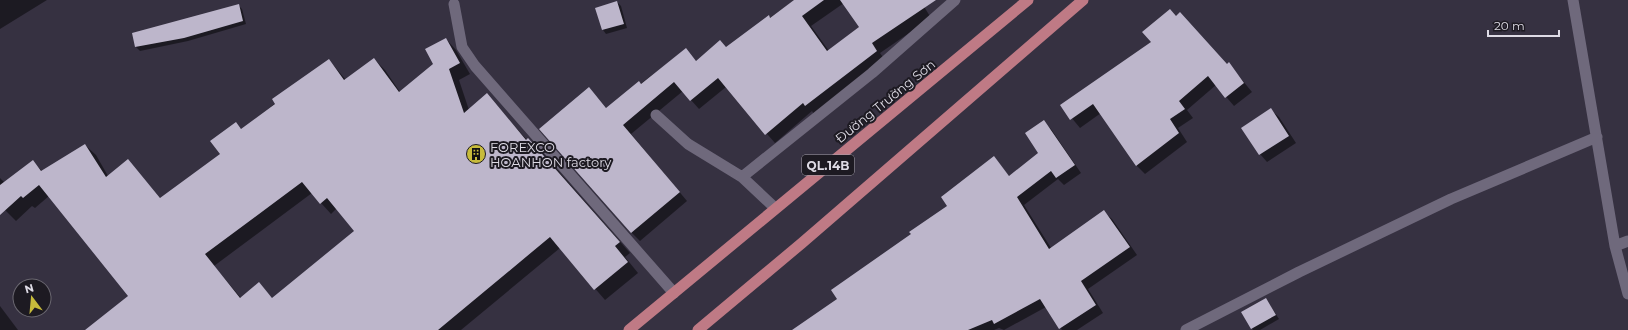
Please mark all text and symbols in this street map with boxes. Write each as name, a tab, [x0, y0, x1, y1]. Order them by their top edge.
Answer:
scale bar	[1488, 12, 1559, 38]
text: 20 m	[1494, 18, 1525, 33]
street label: Đường Trường Sơn	[832, 56, 938, 146]
place label: FOREXCO HOANHON factory	[490, 139, 612, 170]
building icon: FOREXCO HOANHON factory	[465, 143, 487, 165]
road number: QL.14B	[802, 155, 854, 175]
north arrow	[12, 278, 52, 318]
text: N	[23, 280, 35, 296]

